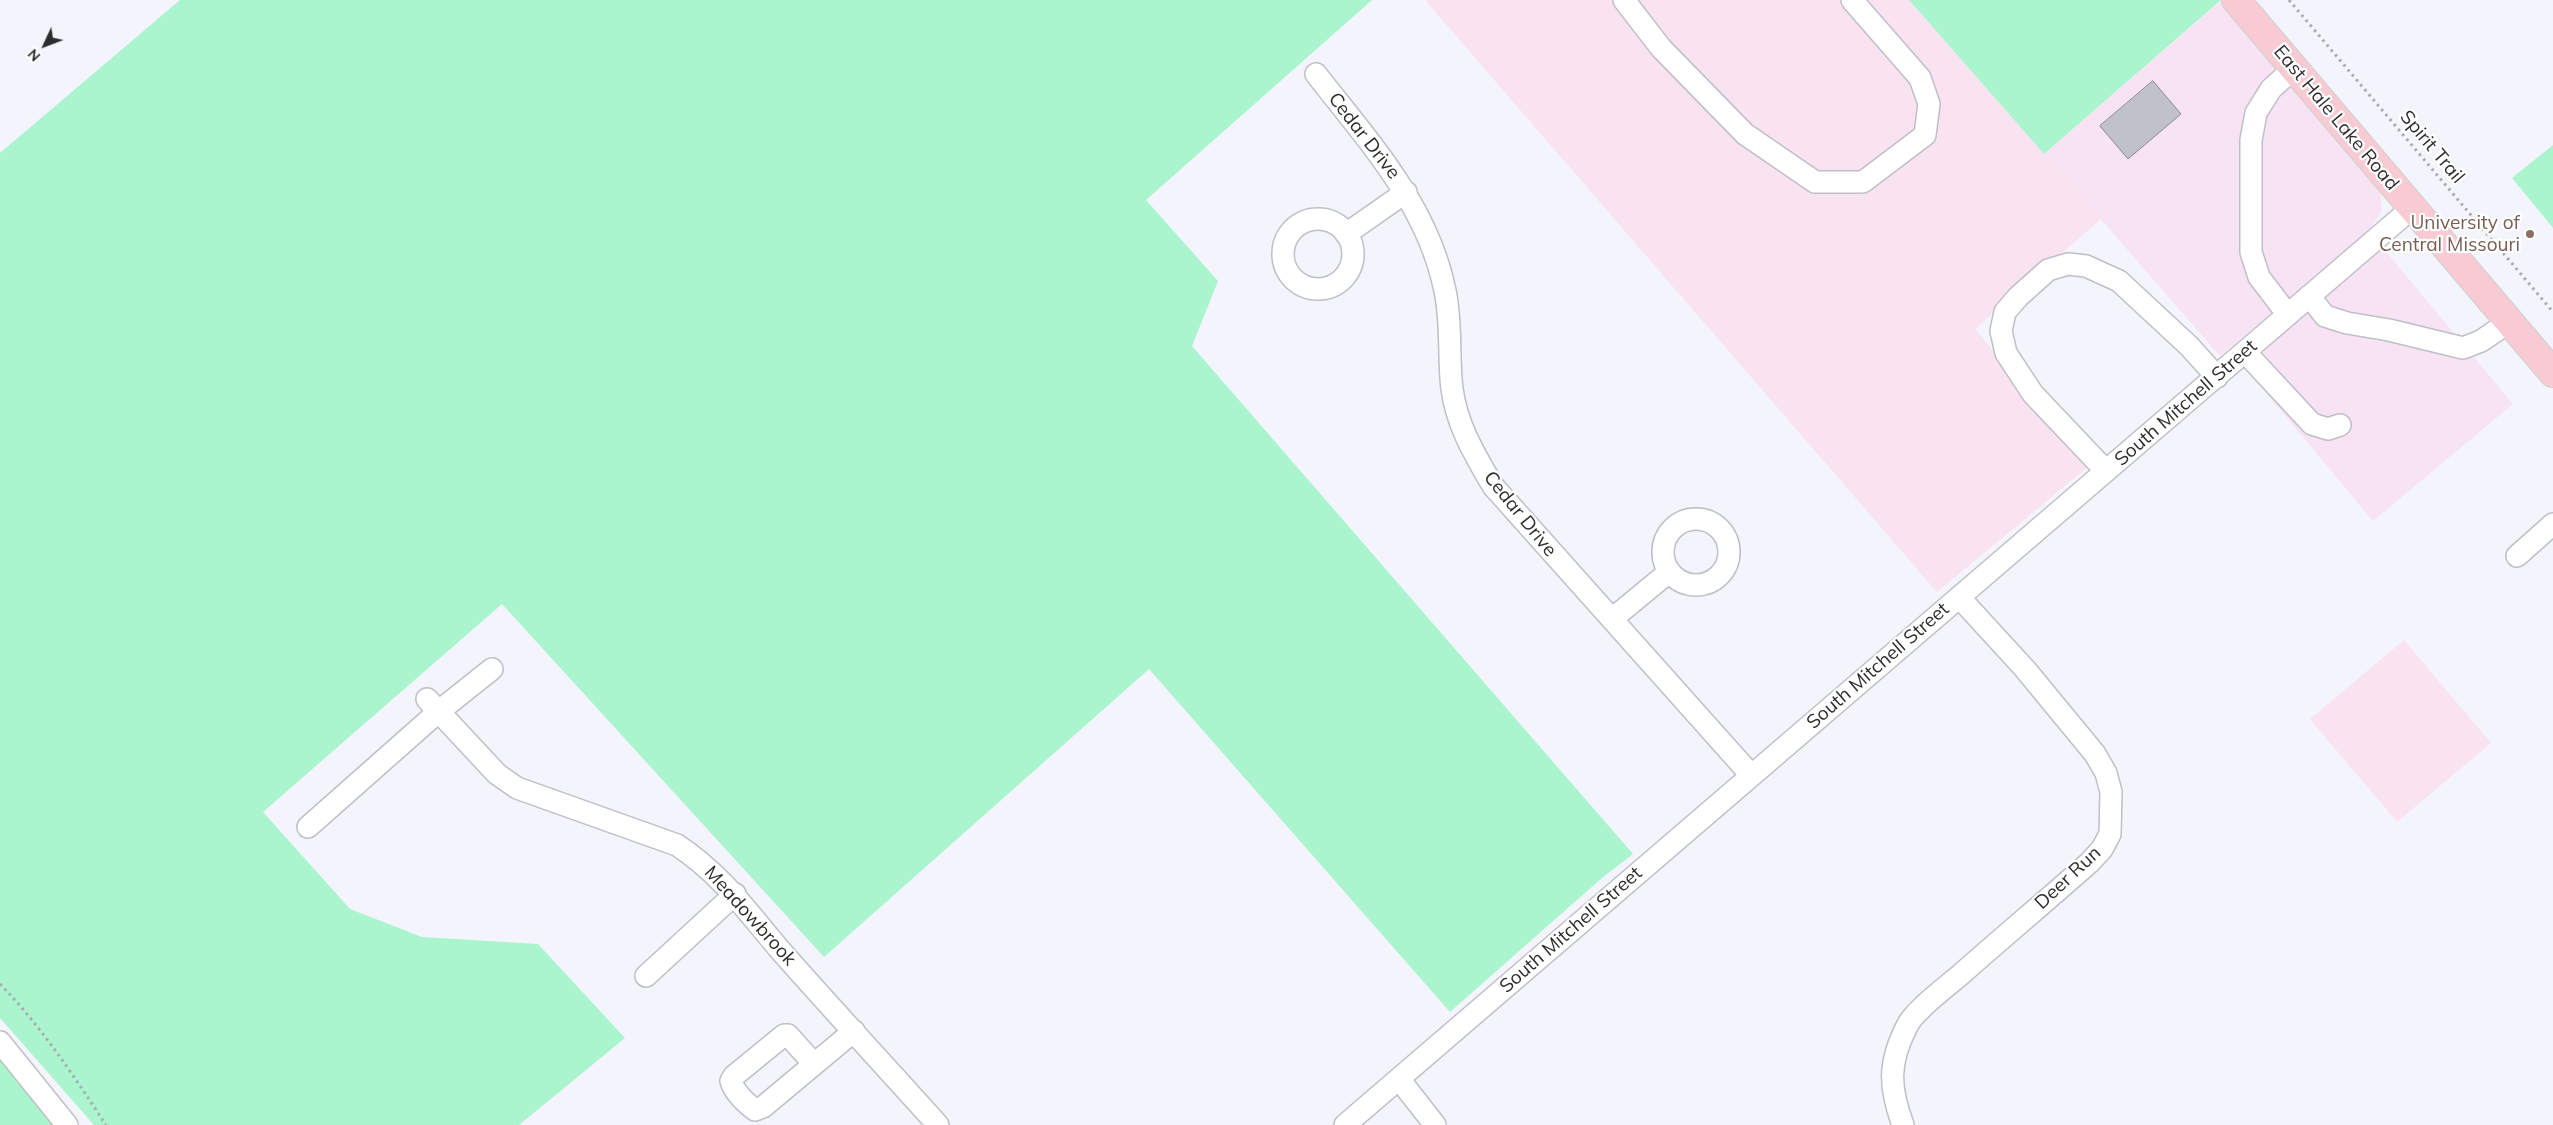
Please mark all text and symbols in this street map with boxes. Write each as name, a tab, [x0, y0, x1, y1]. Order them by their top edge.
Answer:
north arrow	[20, 20, 70, 70]
street label: East Hale Lake Road	[2269, 41, 2403, 195]
text: N	[24, 45, 44, 65]
street label: Cedar Drive	[1323, 88, 1405, 184]
street label: Spirit Trail	[2395, 106, 2469, 188]
place label: University of Central Missouri	[2379, 212, 2520, 256]
marker: University of Central Missouri	[2524, 228, 2536, 240]
street label: South Mitchell Street	[2110, 335, 2262, 471]
street label: Cedar Drive	[1479, 467, 1561, 561]
street label: South Mitchell Street	[1802, 598, 1954, 734]
street label: Deer Run	[2030, 842, 2106, 914]
street label: Meadowbrook	[699, 861, 801, 971]
street label: South Mitchell Street	[1495, 862, 1647, 998]

